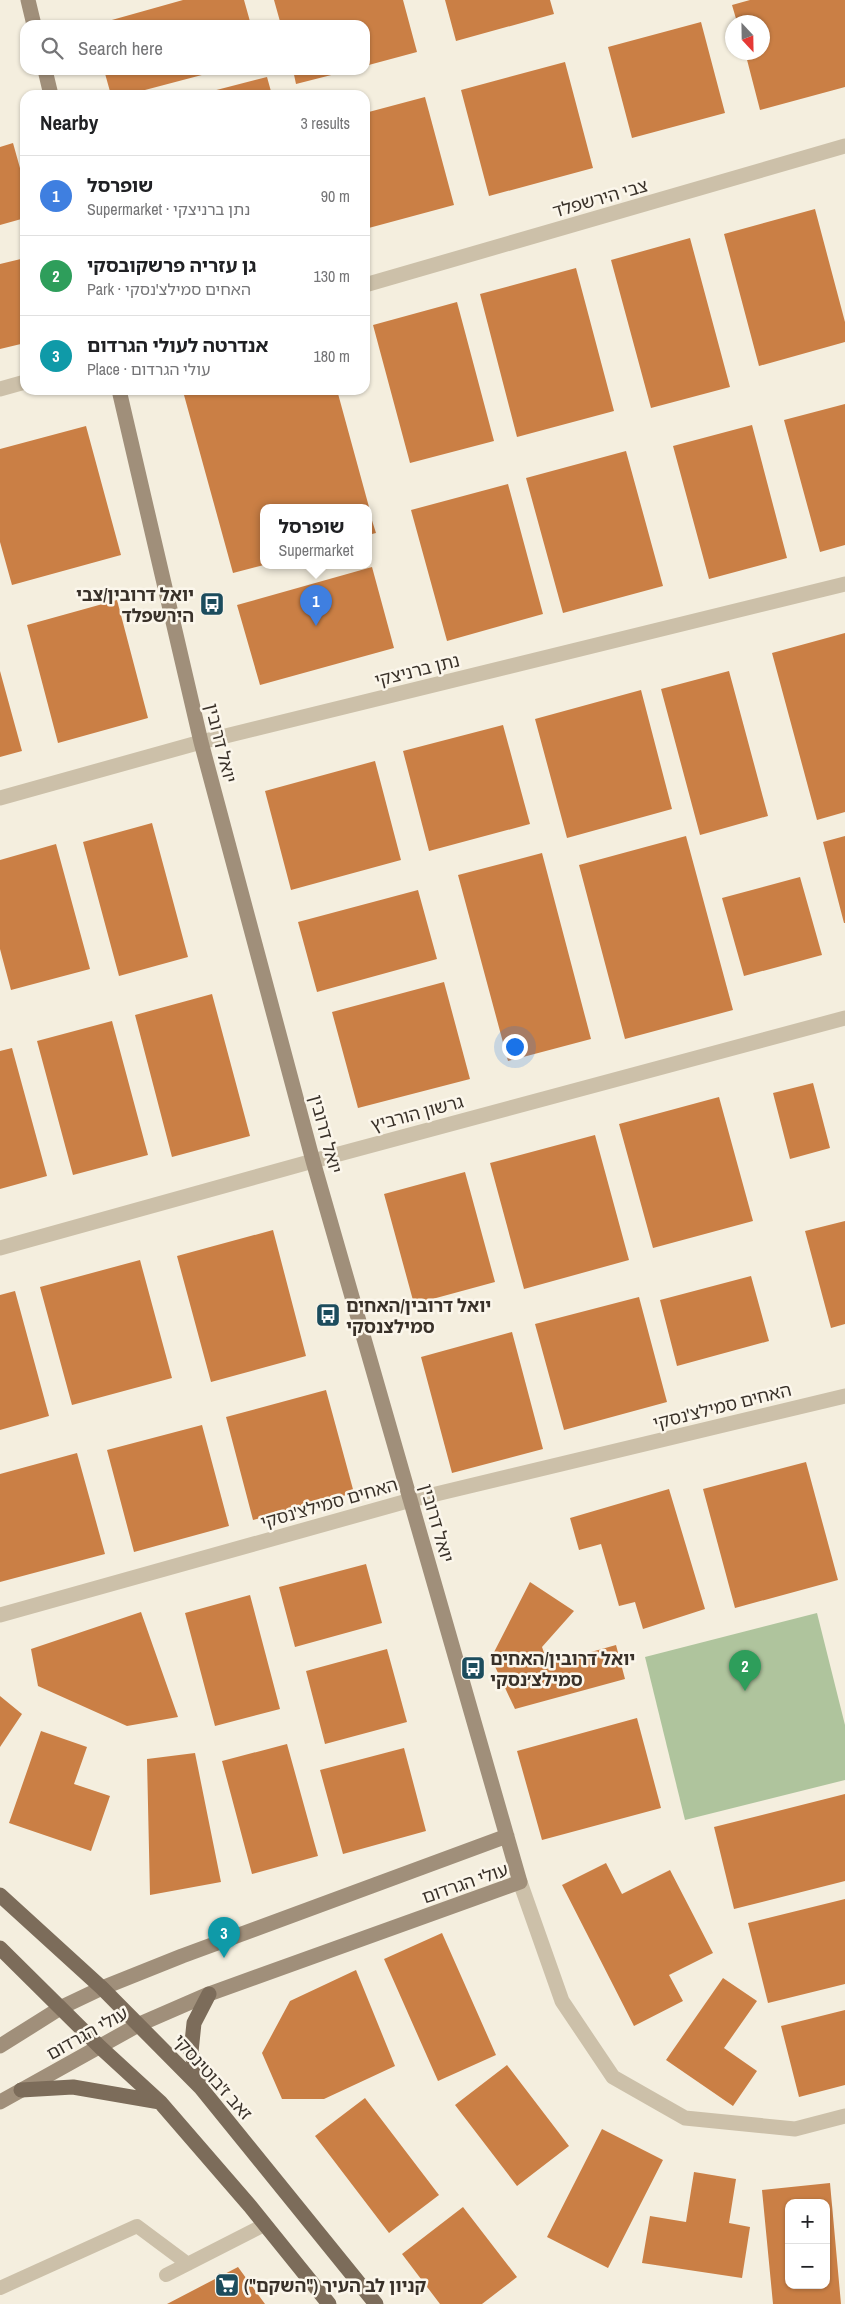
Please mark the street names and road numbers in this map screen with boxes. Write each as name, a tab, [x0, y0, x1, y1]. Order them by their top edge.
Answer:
street label: צבי הירשפלד	[550, 173, 650, 223]
street label: נתן ברניצקי	[372, 647, 462, 693]
street label: יואל דרובין	[199, 701, 243, 785]
street label: גרשון הורביץ	[368, 1089, 466, 1137]
street label: יואל דרובין	[303, 1092, 349, 1176]
street label: האחים סמילצ'נסקי	[650, 1377, 794, 1435]
street label: האחים סמילצ'נסקי	[257, 1471, 401, 1535]
street label: יואל דרובין	[414, 1481, 460, 1565]
street label: עולי הגרדום	[419, 1857, 511, 1909]
street label: עולי הגרדום	[42, 2000, 132, 2066]
street label: זאב ז'בוטינסקי	[168, 2029, 258, 2125]

